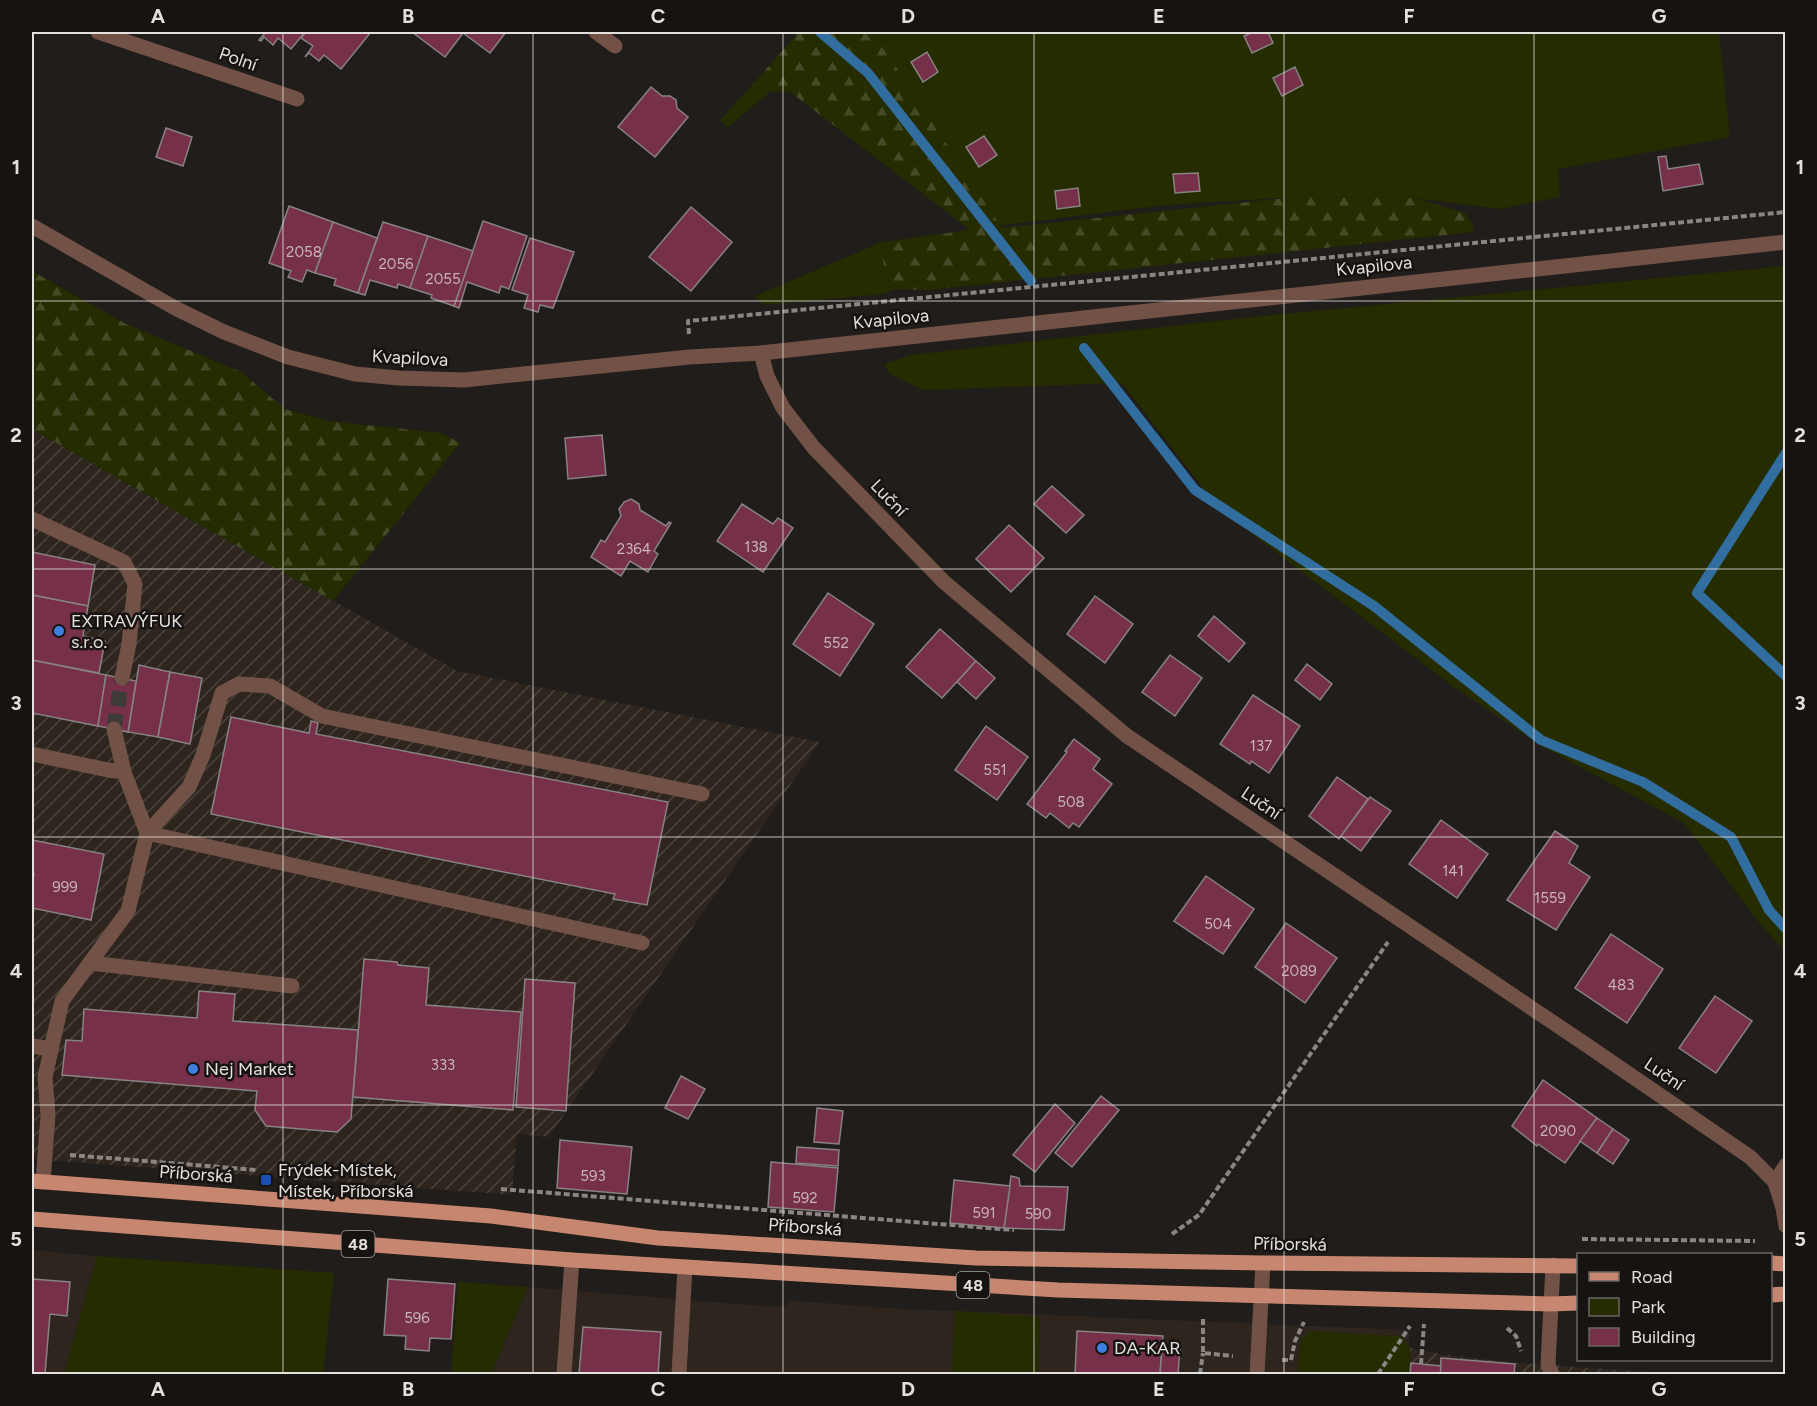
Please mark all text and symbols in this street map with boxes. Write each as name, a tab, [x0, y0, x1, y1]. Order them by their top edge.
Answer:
text: A	[151, 4, 166, 28]
text: B	[402, 4, 414, 28]
text: C	[651, 4, 665, 28]
text: D	[901, 4, 915, 28]
text: E	[1153, 4, 1165, 28]
text: F	[1403, 4, 1415, 28]
text: G	[1652, 4, 1667, 28]
street label: Polní	[216, 42, 261, 76]
text: 1	[12, 155, 20, 179]
text: 1	[1796, 155, 1804, 179]
house number: 2058	[286, 243, 322, 261]
street label: Kvapilova	[1335, 251, 1413, 281]
house number: 2056	[378, 255, 414, 273]
house number: 2055	[425, 270, 461, 288]
street label: Kvapilova	[852, 304, 930, 334]
street label: Kvapilova	[371, 345, 449, 371]
text: 2	[10, 423, 22, 447]
text: 2	[1794, 423, 1806, 447]
street label: Luční	[866, 475, 913, 522]
house number: 138	[744, 538, 768, 556]
house number: 2364	[617, 540, 651, 558]
place label: EXTRAVÝFUK s.r.o.	[71, 610, 182, 653]
marker: EXTRAVÝFUK s.r.o.	[52, 624, 66, 638]
house number: 552	[823, 634, 849, 652]
text: 3	[10, 691, 22, 715]
text: 3	[1794, 691, 1806, 715]
house number: 137	[1250, 737, 1272, 755]
house number: 551	[983, 761, 1007, 779]
street label: Luční	[1237, 782, 1286, 825]
house number: 508	[1057, 793, 1085, 811]
house number: 141	[1442, 862, 1464, 880]
house number: 999	[52, 878, 78, 896]
house number: 1559	[1534, 889, 1566, 907]
house number: 504	[1204, 915, 1232, 933]
text: 4	[10, 959, 23, 983]
text: 4	[1794, 959, 1807, 983]
house number: 2089	[1281, 962, 1317, 980]
house number: 483	[1608, 976, 1634, 994]
street label: Luční	[1640, 1053, 1689, 1096]
house number: 333	[431, 1056, 455, 1074]
place label: Nej Market	[205, 1058, 294, 1080]
marker: Nej Market	[186, 1062, 200, 1076]
house number: 2090	[1540, 1122, 1576, 1140]
place label: Frýdek-Místek, Místek, Příborská	[278, 1159, 413, 1202]
street label: Příborská	[158, 1160, 234, 1188]
house number: 593	[580, 1167, 606, 1185]
marker: Frýdek-Místek, Místek, Příborská	[259, 1173, 273, 1187]
house number: 592	[792, 1189, 818, 1207]
house number: 591	[972, 1204, 996, 1222]
house number: 590	[1025, 1205, 1051, 1223]
street label: Příborská	[767, 1213, 843, 1241]
text: 5	[10, 1227, 22, 1251]
text: 5	[1794, 1227, 1806, 1251]
road number: 48	[342, 1231, 374, 1257]
street label: Příborská	[1253, 1232, 1327, 1256]
legend	[1577, 1253, 1772, 1361]
text: Road	[1631, 1266, 1672, 1288]
road number: 48	[956, 1272, 990, 1298]
text: Park	[1631, 1296, 1666, 1318]
house number: 596	[404, 1309, 430, 1327]
text: Building	[1631, 1326, 1696, 1348]
place label: DA-KAR	[1114, 1337, 1181, 1359]
marker: DA-KAR	[1095, 1341, 1109, 1355]
text: A	[151, 1377, 166, 1401]
text: B	[402, 1377, 414, 1401]
text: C	[651, 1377, 665, 1401]
text: D	[901, 1377, 915, 1401]
text: E	[1153, 1377, 1165, 1401]
text: F	[1403, 1377, 1415, 1401]
text: G	[1652, 1377, 1667, 1401]

